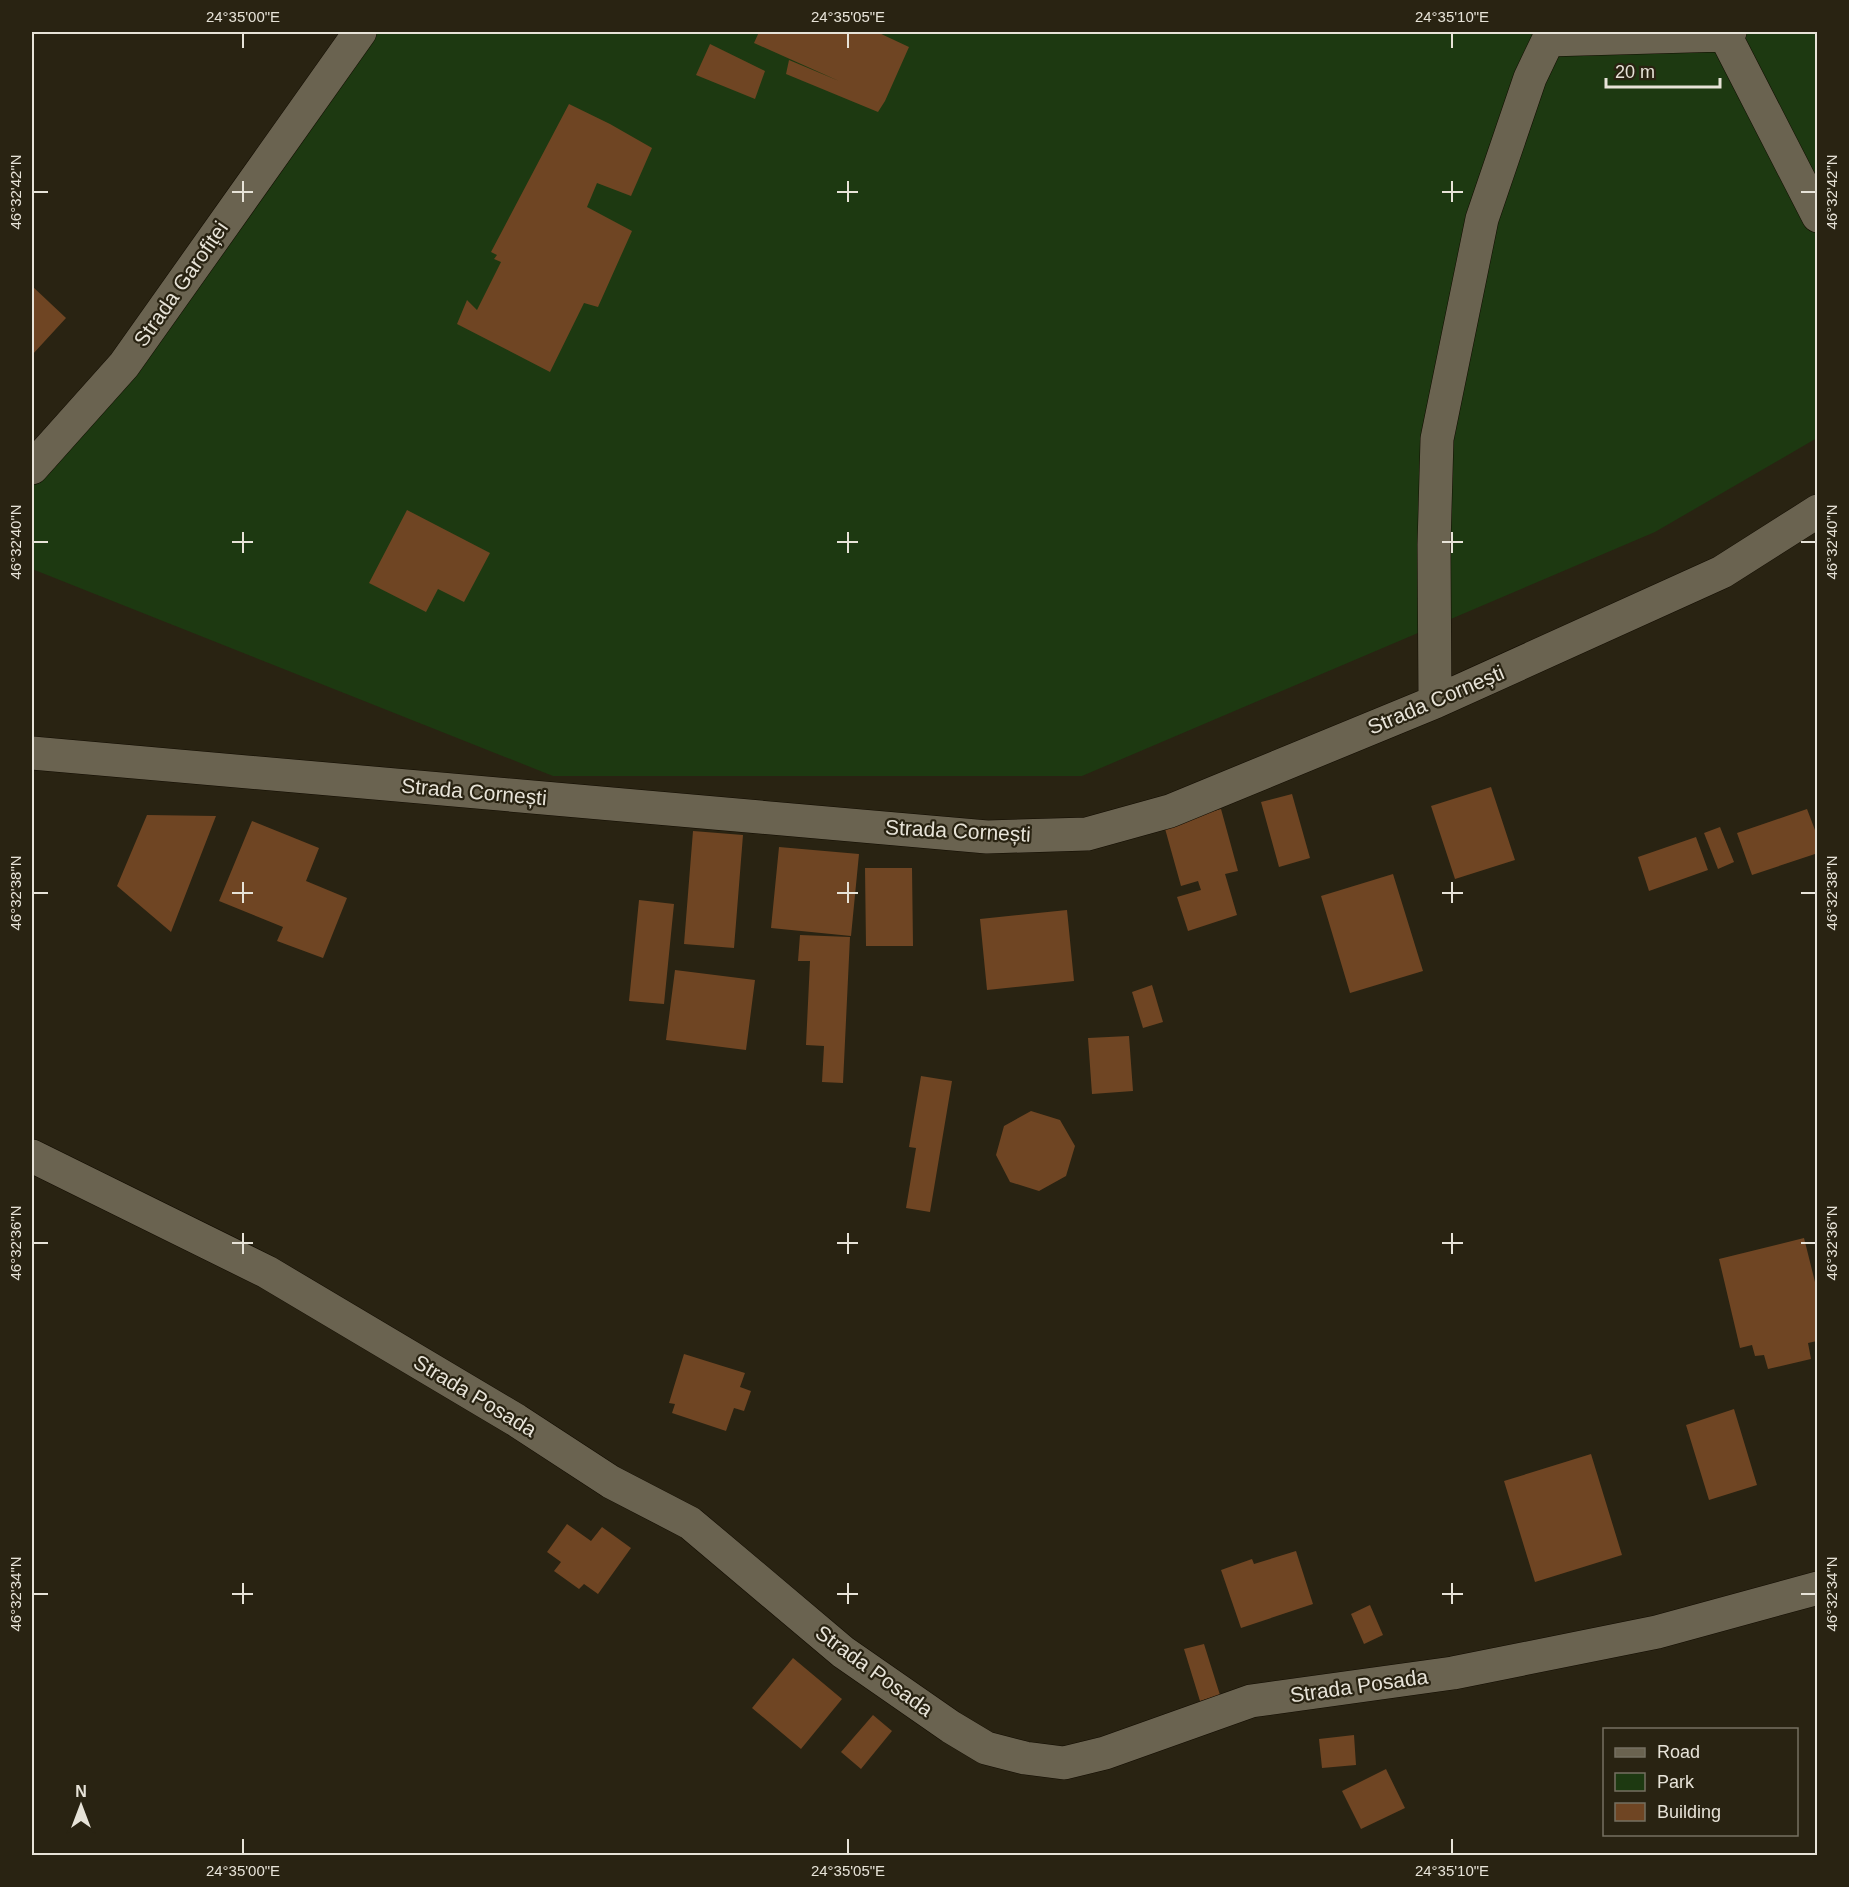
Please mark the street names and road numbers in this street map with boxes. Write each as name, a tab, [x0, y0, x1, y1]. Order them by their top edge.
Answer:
street label: Strada Garofiței	[129, 217, 232, 351]
street label: Strada Cornești	[1364, 660, 1507, 739]
street label: Strada Cornești	[400, 774, 548, 809]
street label: Strada Cornești	[885, 815, 1031, 846]
street label: Strada Posada	[410, 1350, 541, 1441]
street label: Strada Posada	[811, 1620, 938, 1721]
street label: Strada Posada	[1289, 1664, 1430, 1707]

